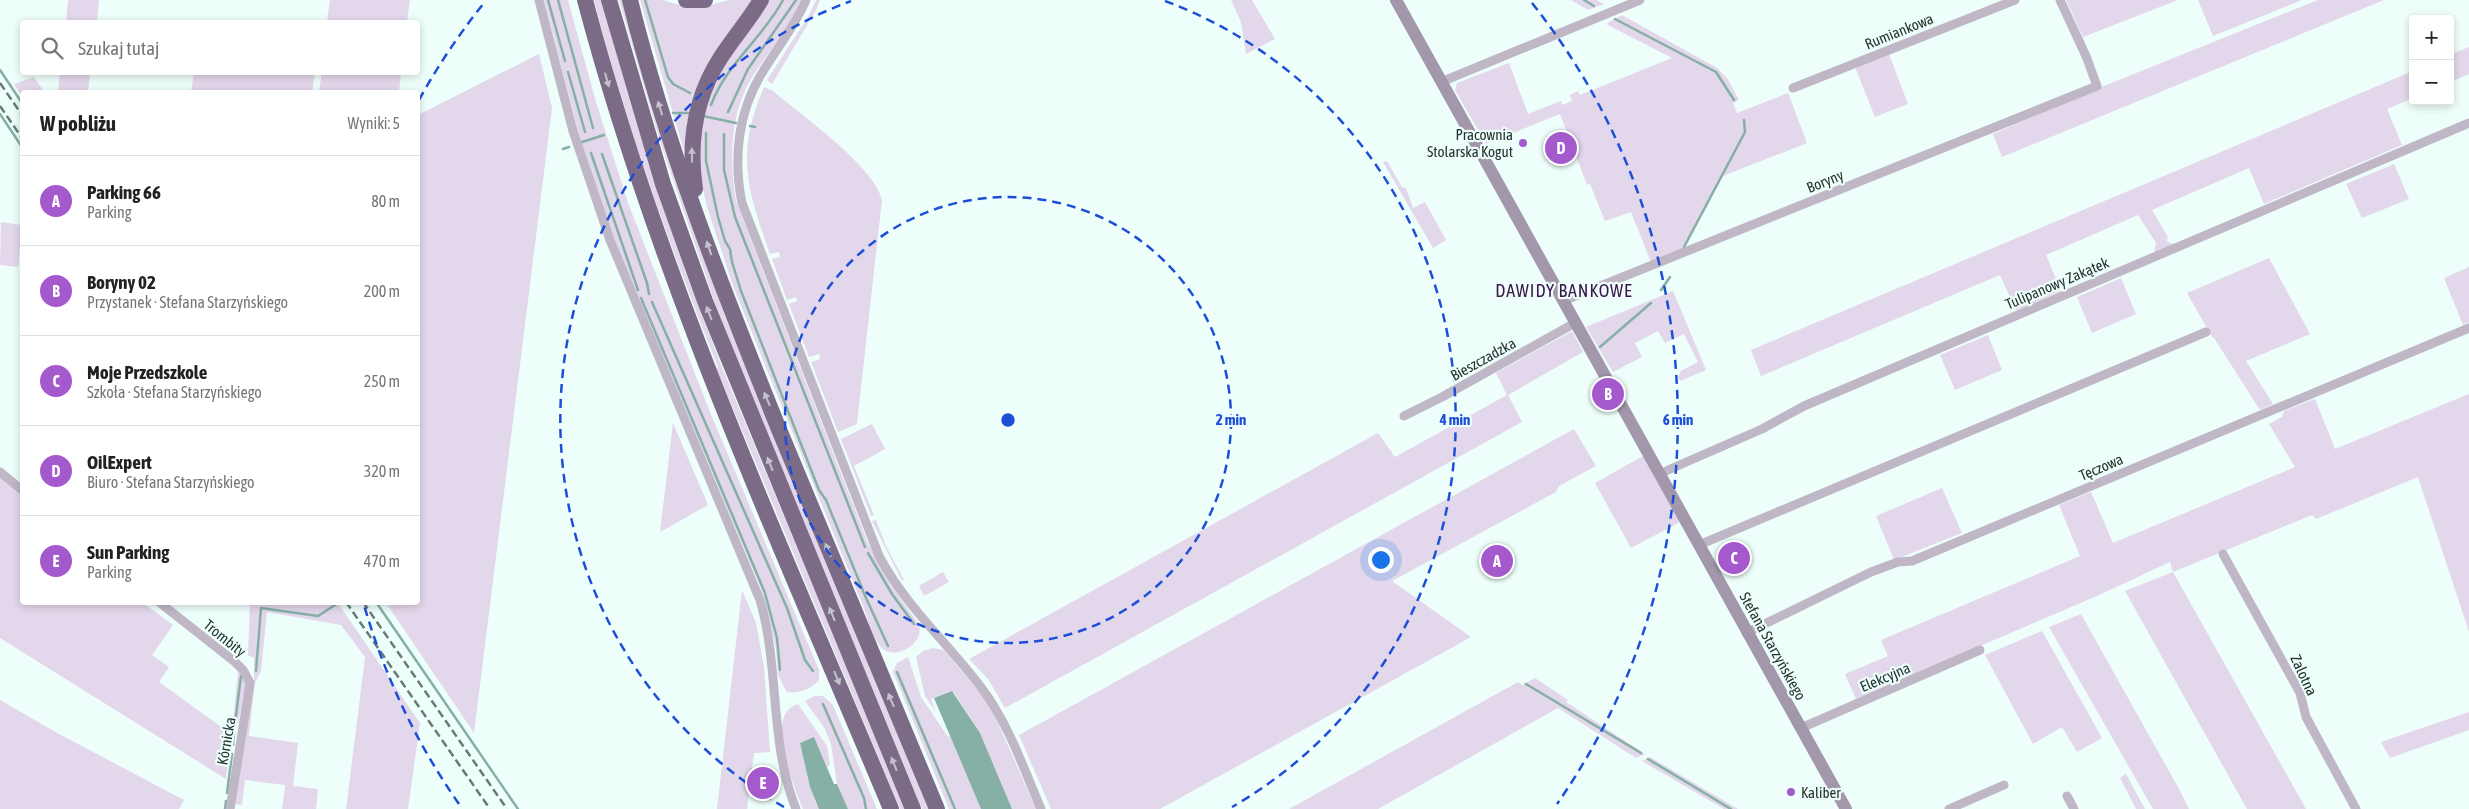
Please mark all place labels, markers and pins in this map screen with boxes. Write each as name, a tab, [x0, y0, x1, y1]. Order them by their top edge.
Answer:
place label: Pracownia Stolarska Kogut	[1427, 126, 1513, 160]
pin: D	[1545, 129, 1577, 167]
marker: Pracownia Stolarska Kogut	[1517, 137, 1529, 149]
pin: B	[1592, 375, 1624, 413]
centre of rings	[999, 411, 1017, 429]
pin: C	[1718, 539, 1750, 577]
pin: A	[1481, 542, 1513, 580]
pin: E	[747, 764, 779, 802]
place label: Kaliber	[1801, 784, 1841, 801]
marker: Kaliber	[1785, 786, 1797, 798]

